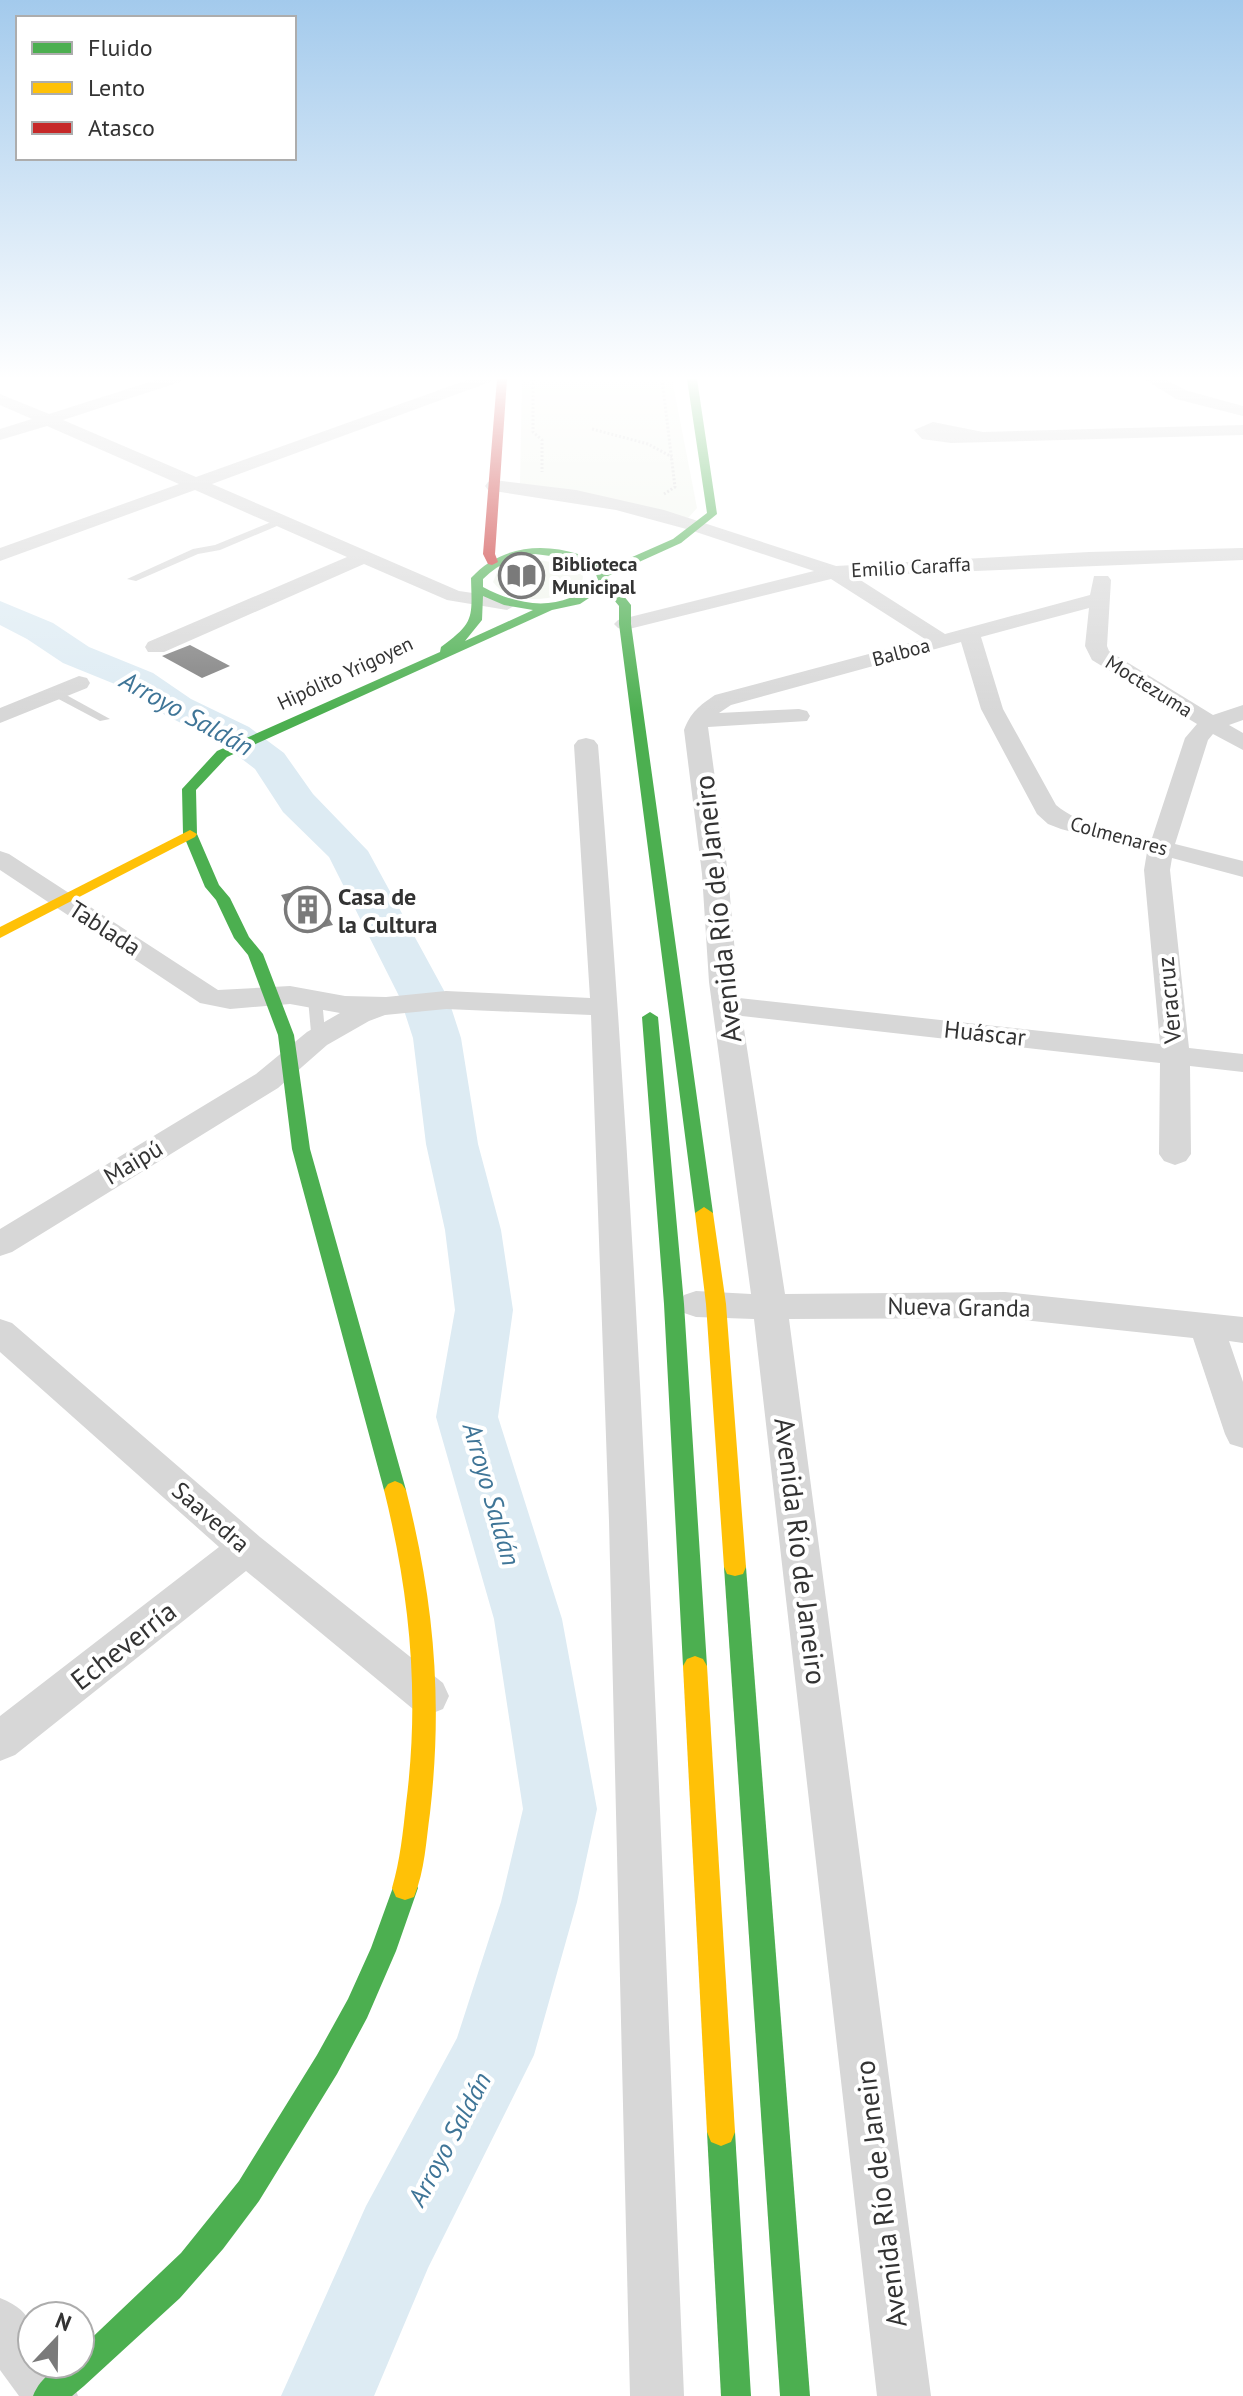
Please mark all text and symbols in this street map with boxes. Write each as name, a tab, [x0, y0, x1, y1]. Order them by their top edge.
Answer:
legend	[16, 16, 296, 160]
text: Fluido	[88, 32, 153, 63]
text: Lento	[88, 72, 145, 103]
text: Atasco	[88, 112, 155, 143]
place label: Biblioteca Municipal	[552, 551, 638, 600]
street label: Emilio Caraffa	[850, 551, 972, 583]
library icon: Biblioteca Municipal	[497, 552, 545, 600]
street label: Hipólito Yrigoyen	[273, 630, 417, 716]
street label: Balboa	[869, 632, 933, 672]
street label: Moctezuma	[1101, 649, 1197, 723]
water label: Arroyo Saldán	[114, 662, 259, 763]
street label: Avenida Río de Janeiro	[685, 773, 749, 1045]
street label: Colmenares	[1067, 811, 1171, 861]
place label: Casa de la Cultura	[338, 881, 437, 940]
building icon: Casa de la Cultura	[283, 886, 331, 934]
street label: Tablada	[63, 893, 147, 963]
street label: Veracruz	[1150, 955, 1188, 1046]
street label: Huáscar	[943, 1013, 1027, 1053]
street label: Maipú	[98, 1132, 168, 1192]
street label: Nueva Granda	[887, 1290, 1031, 1324]
street label: Avenida Río de Janeiro	[766, 1415, 836, 1687]
water label: Arroyo Saldán	[456, 1418, 528, 1569]
street label: Saavedra	[166, 1475, 256, 1559]
street label: Echeverría	[63, 1592, 183, 1698]
street label: Avenida Río de Janeiro	[845, 2058, 915, 2330]
water label: Arroyo Saldán	[399, 2066, 498, 2213]
north arrow	[16, 2300, 96, 2380]
text: N	[52, 2306, 75, 2337]

